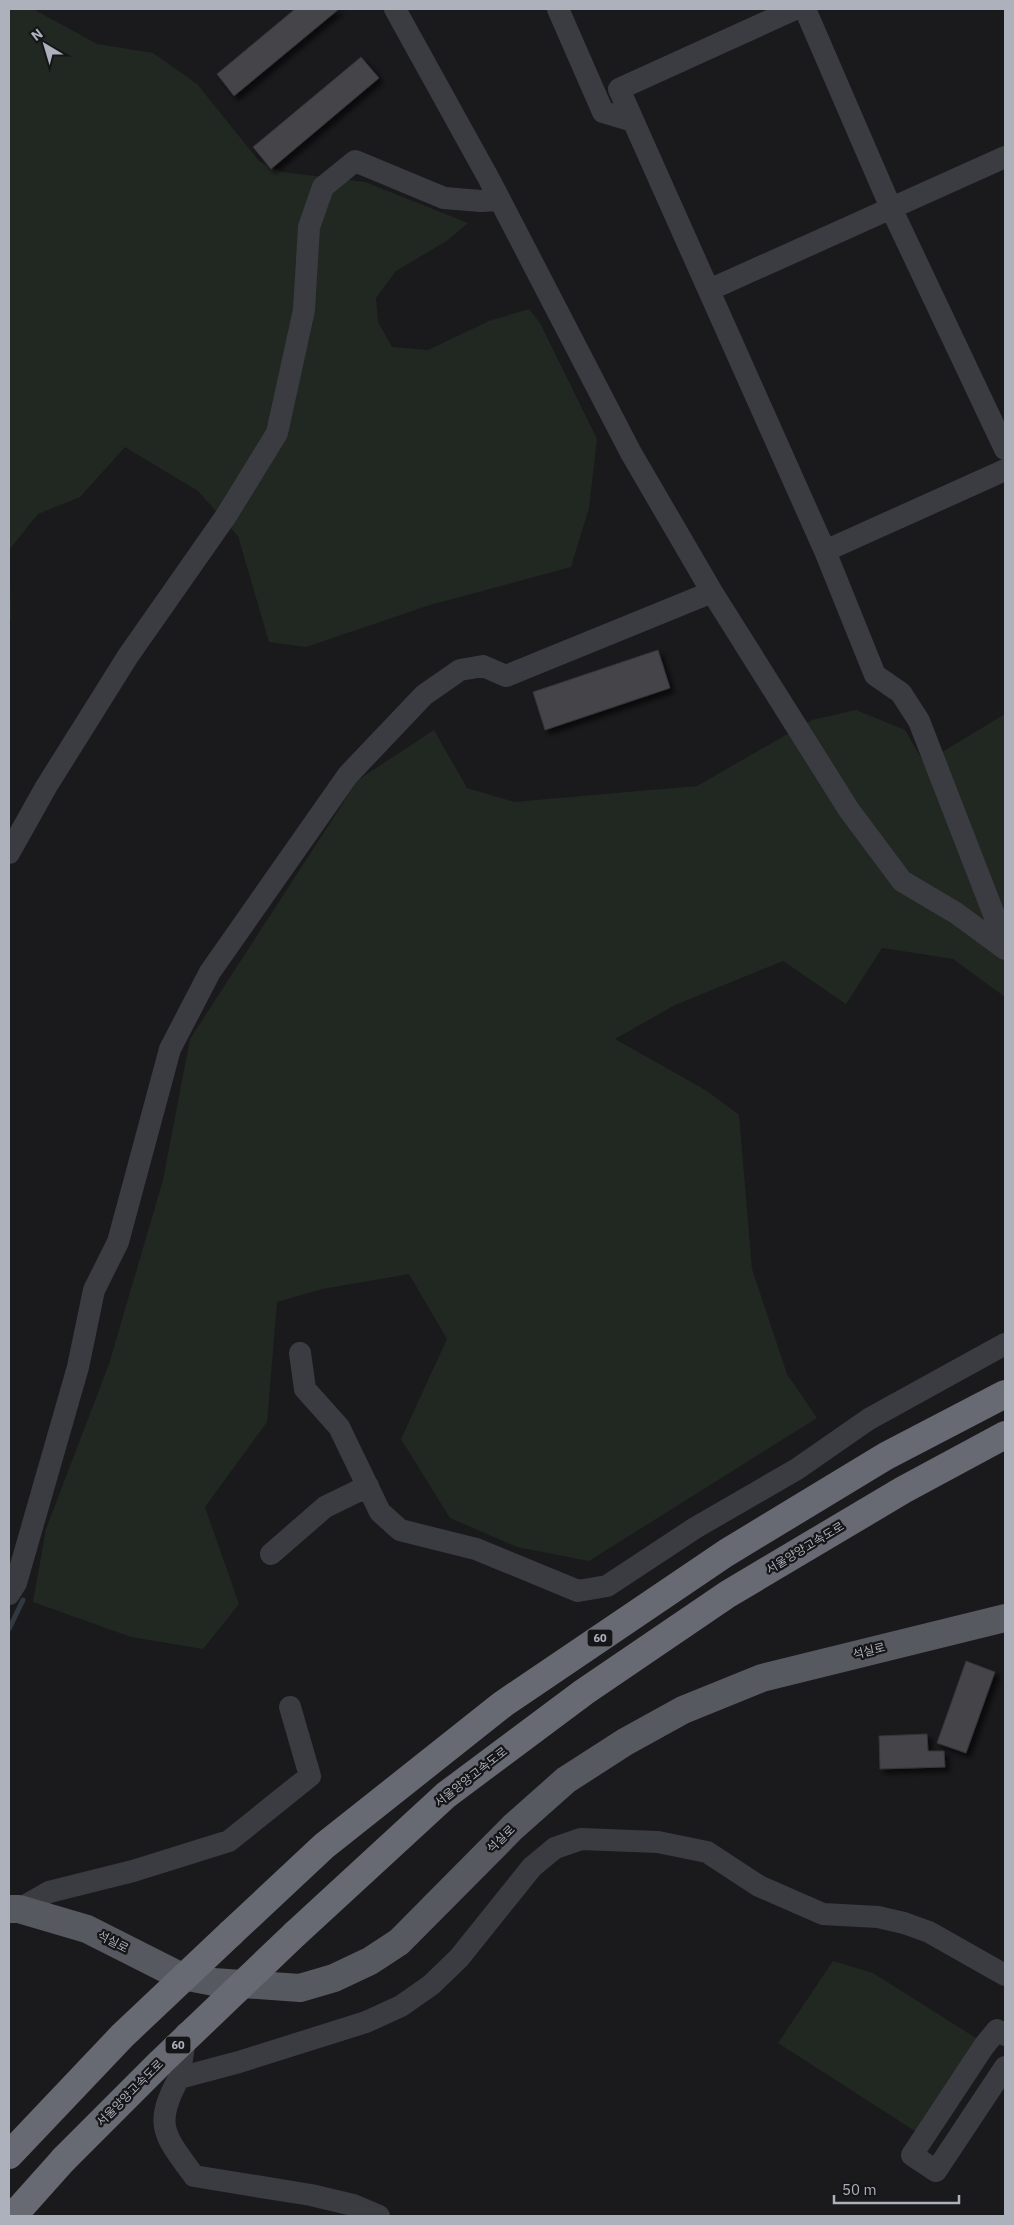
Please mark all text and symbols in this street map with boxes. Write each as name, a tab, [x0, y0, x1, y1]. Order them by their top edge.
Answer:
north arrow	[20, 20, 70, 70]
text: N	[27, 25, 47, 45]
street label: 서울양양고속도로	[763, 1518, 846, 1577]
road number: 60	[588, 1630, 612, 1646]
street label: 석실로	[851, 1639, 887, 1662]
street label: 서울양양고속도로	[431, 1744, 510, 1810]
street label: 석실로	[484, 1822, 518, 1856]
street label: 석실로	[95, 1927, 131, 1956]
road number: 60	[166, 2036, 190, 2054]
street label: 서울양양고속도로	[93, 2056, 166, 2129]
scale bar	[834, 2172, 959, 2204]
text: 50 m	[842, 2180, 877, 2199]

